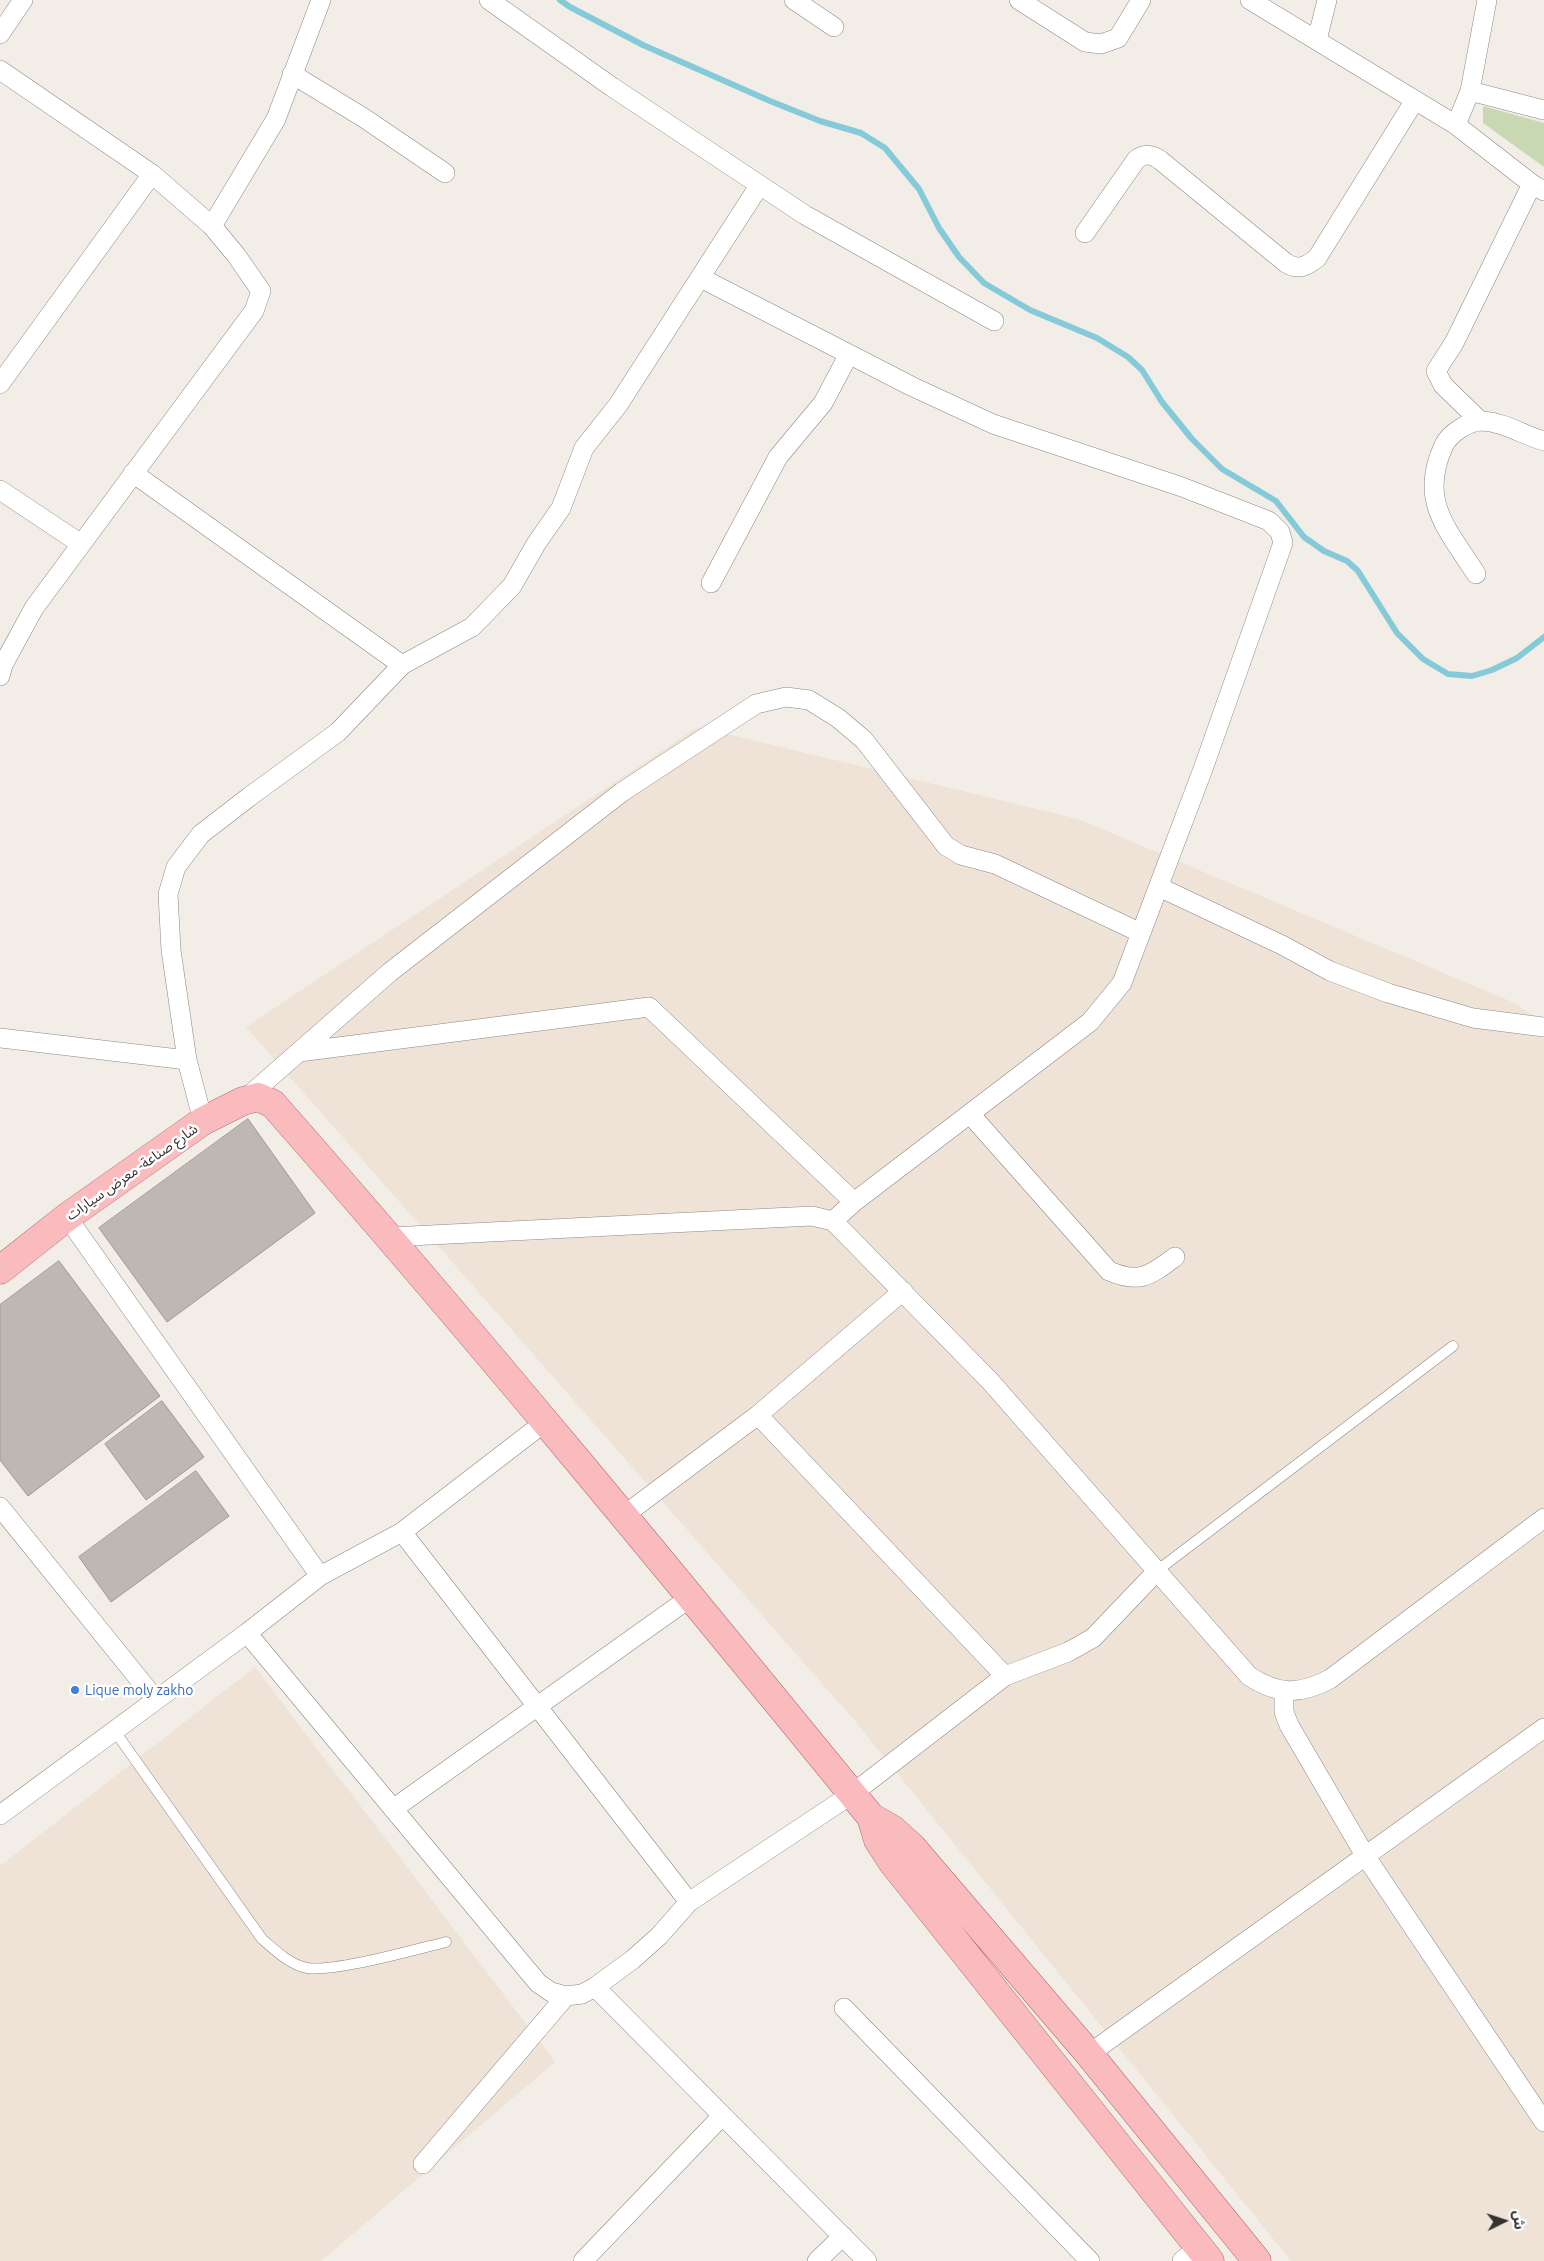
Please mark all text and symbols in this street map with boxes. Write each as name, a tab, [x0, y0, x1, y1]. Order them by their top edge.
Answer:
street label: شارع صناعة- معرض سيارات	[63, 1120, 201, 1224]
place label: Lique moly zakho	[85, 1682, 193, 1698]
marker: Lique moly zakho	[69, 1684, 81, 1696]
north arrow	[1479, 2196, 1529, 2246]
text: ش	[1510, 2210, 1528, 2230]

